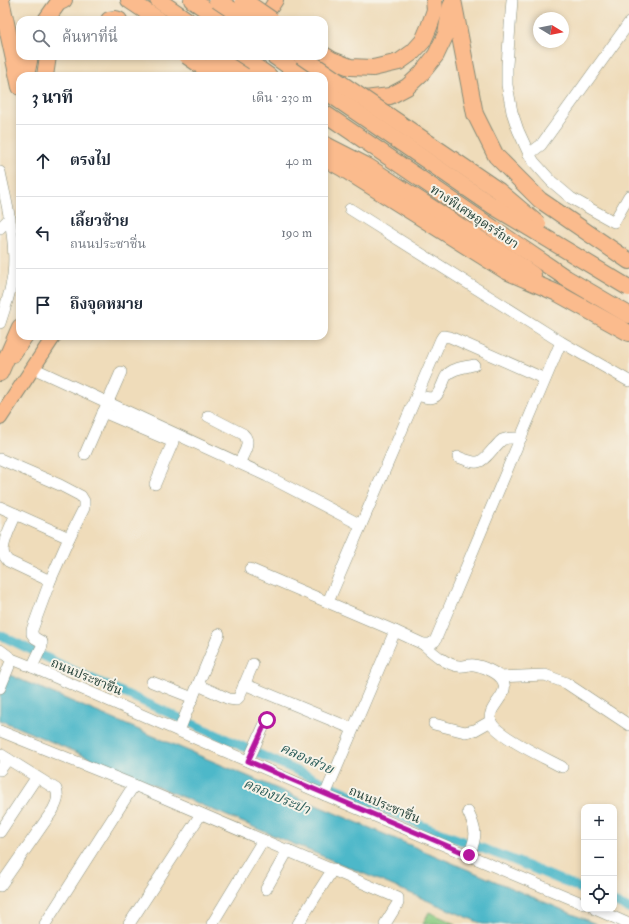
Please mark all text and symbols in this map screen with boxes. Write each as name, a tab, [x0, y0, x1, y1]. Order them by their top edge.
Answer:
north arrow	[533, 12, 569, 48]
search box	[16, 16, 328, 60]
icon: search	[30, 27, 52, 49]
text: ค้นหาที่นี่	[62, 28, 118, 47]
text: 3 นาที	[32, 87, 73, 108]
text: เดิน · 230 m	[252, 90, 312, 106]
icon: ahead	[32, 150, 54, 172]
text: ตรงไป	[70, 151, 111, 170]
text: 40 m	[286, 153, 312, 169]
street label: ทางพิเศษอุดรรัถยา	[427, 181, 522, 252]
text: เลี้ยวซ้าย	[70, 212, 129, 231]
icon: left	[32, 222, 54, 244]
text: 190 m	[281, 225, 312, 241]
text: ถนนประชาชื่น	[70, 236, 146, 252]
icon: arrive	[32, 294, 54, 316]
text: ถึงจุดหมาย	[70, 295, 143, 314]
street label: ถนนประชาชื่น	[48, 653, 126, 699]
route start	[258, 711, 276, 729]
water label: คลองส่วย	[277, 739, 338, 778]
water label: คลองประปา	[241, 775, 314, 819]
street label: ถนนประชาชื่น	[346, 781, 424, 827]
map controls	[581, 804, 617, 912]
button: +	[581, 804, 617, 840]
button: −	[581, 840, 617, 876]
route end	[460, 846, 478, 864]
button: locate	[581, 876, 617, 912]

